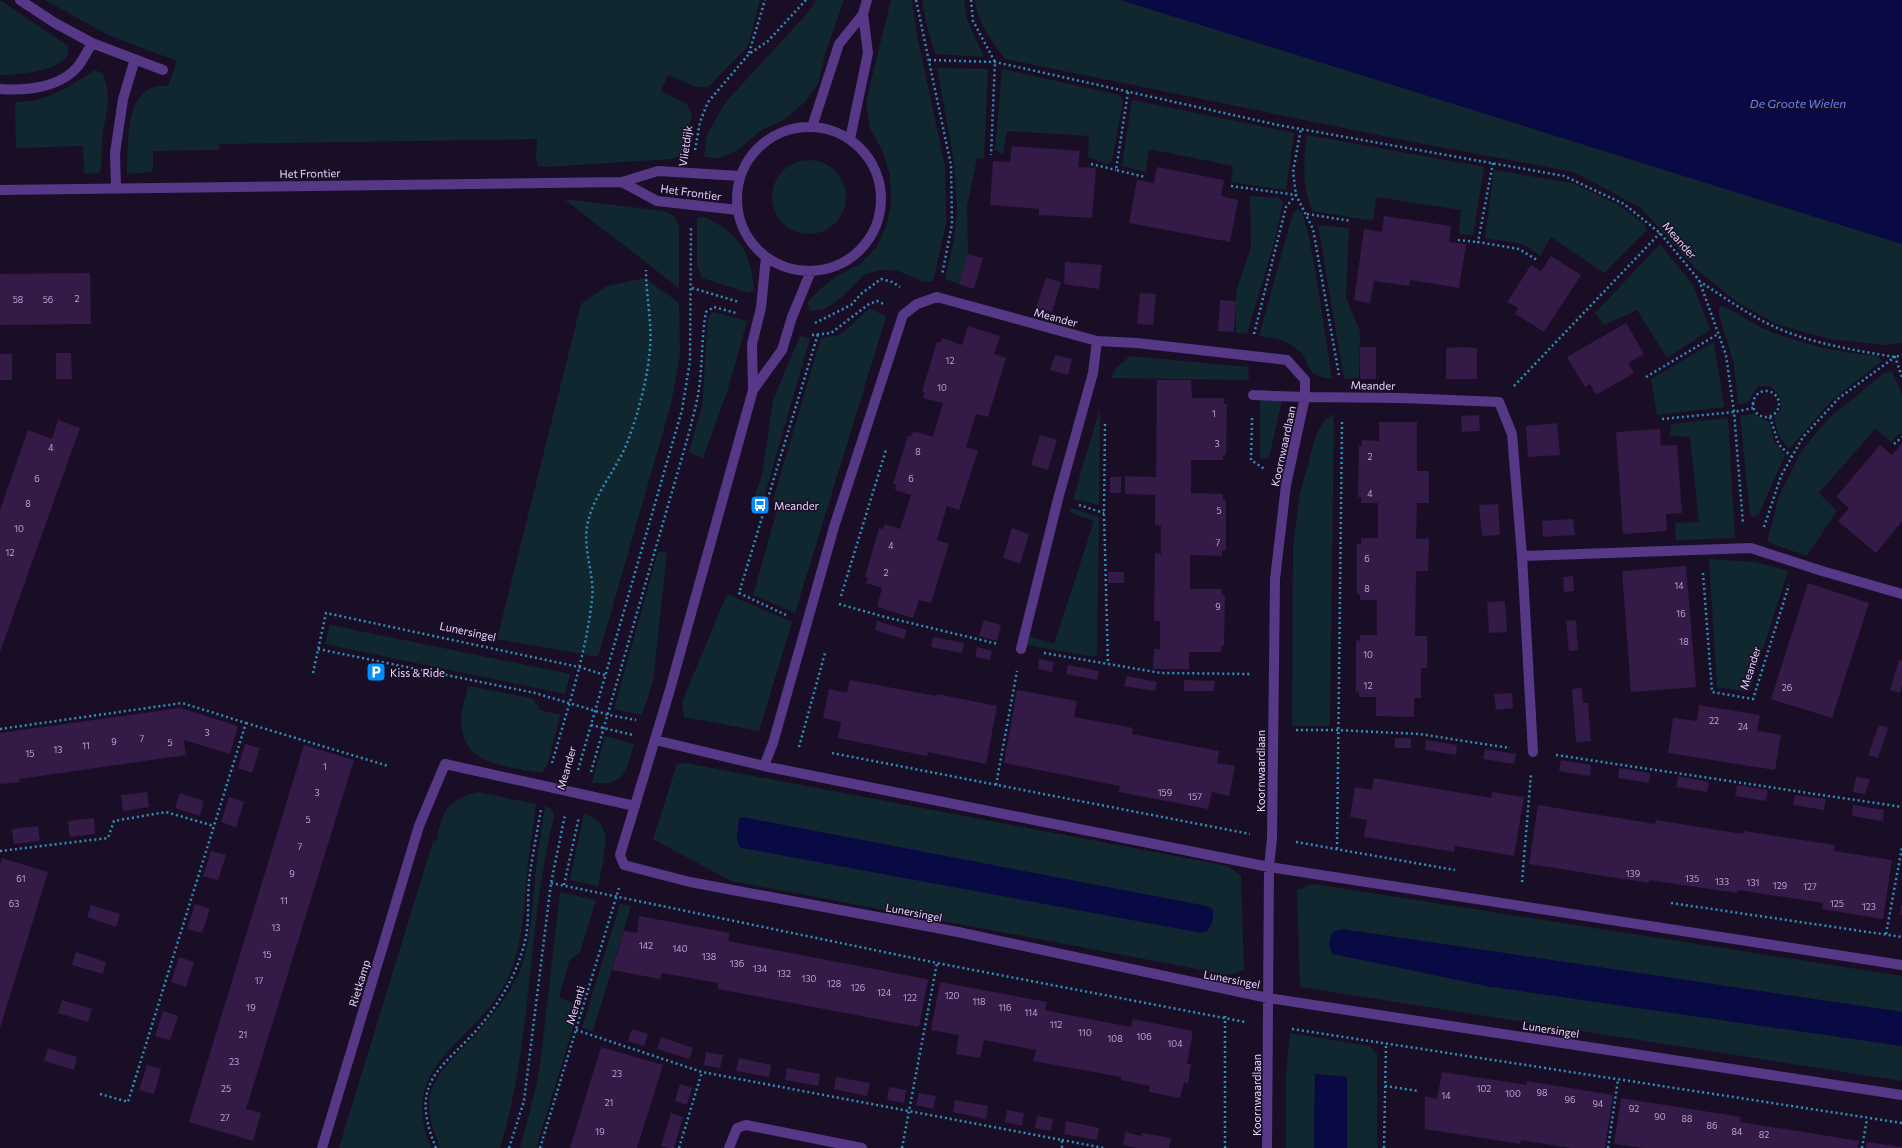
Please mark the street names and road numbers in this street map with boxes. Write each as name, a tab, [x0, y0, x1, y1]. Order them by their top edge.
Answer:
street label: Vlietdijk	[676, 125, 694, 167]
street label: Het Frontier	[279, 166, 341, 180]
street label: Het Frontier	[660, 181, 723, 203]
street label: Meander	[1660, 219, 1700, 262]
street label: Meander	[1033, 305, 1080, 329]
street label: Meander	[1350, 378, 1396, 392]
street label: Koornwaardlaan	[1268, 405, 1298, 487]
street label: Lunersingel	[439, 619, 497, 643]
street label: Meander	[1737, 644, 1763, 691]
street label: Koornwaardlaan	[1254, 730, 1267, 812]
street label: Meander	[554, 744, 579, 791]
street label: Lunersingel	[885, 900, 943, 924]
street label: Rietkamp	[346, 958, 372, 1008]
street label: Lunersingel	[1203, 967, 1261, 991]
street label: Meranti	[563, 984, 587, 1026]
street label: Lunersingel	[1522, 1018, 1580, 1040]
street label: Koornwaardlaan	[1250, 1054, 1263, 1136]

